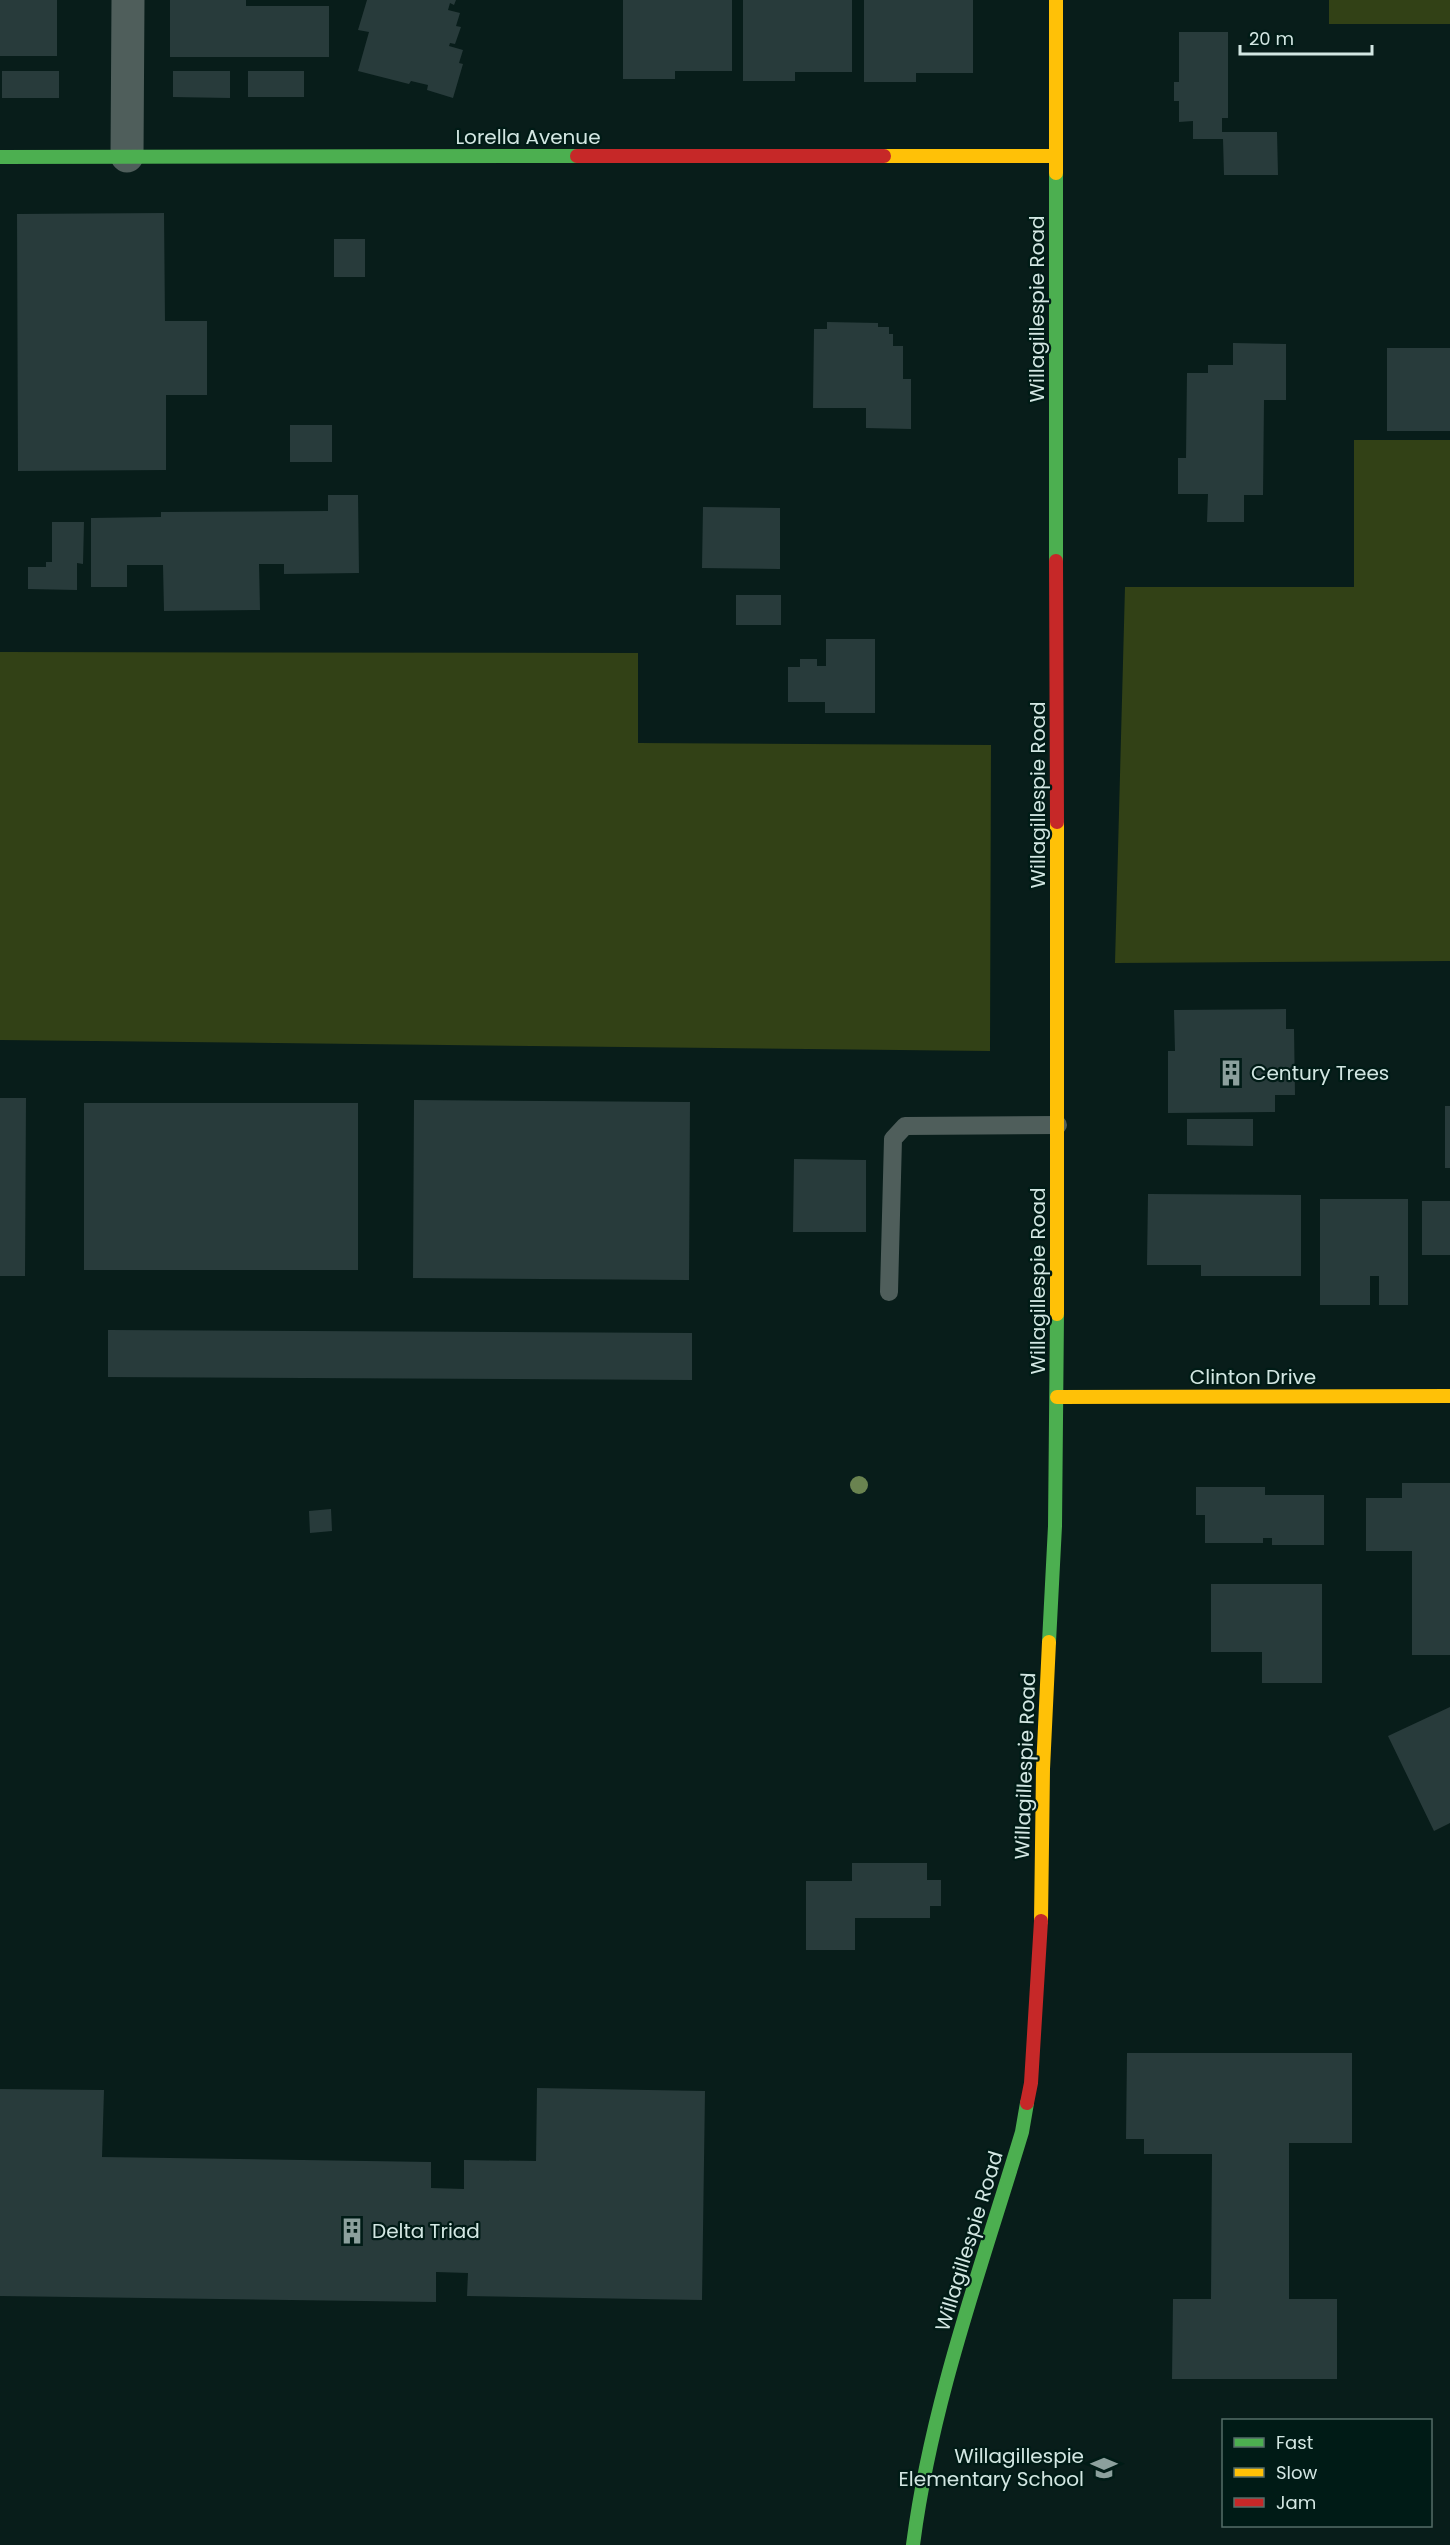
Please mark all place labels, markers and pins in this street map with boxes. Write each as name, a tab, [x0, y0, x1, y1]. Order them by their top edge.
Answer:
building icon: Century Trees	[1216, 1058, 1246, 1088]
place label: Century Trees	[1251, 1059, 1389, 1087]
building icon: Delta Triad	[337, 2216, 367, 2246]
place label: Delta Triad	[372, 2217, 480, 2245]
place label: Willagillespie Elementary School	[899, 2442, 1084, 2493]
school or university icon: Willagillespie Elementary School	[1089, 2453, 1119, 2483]

